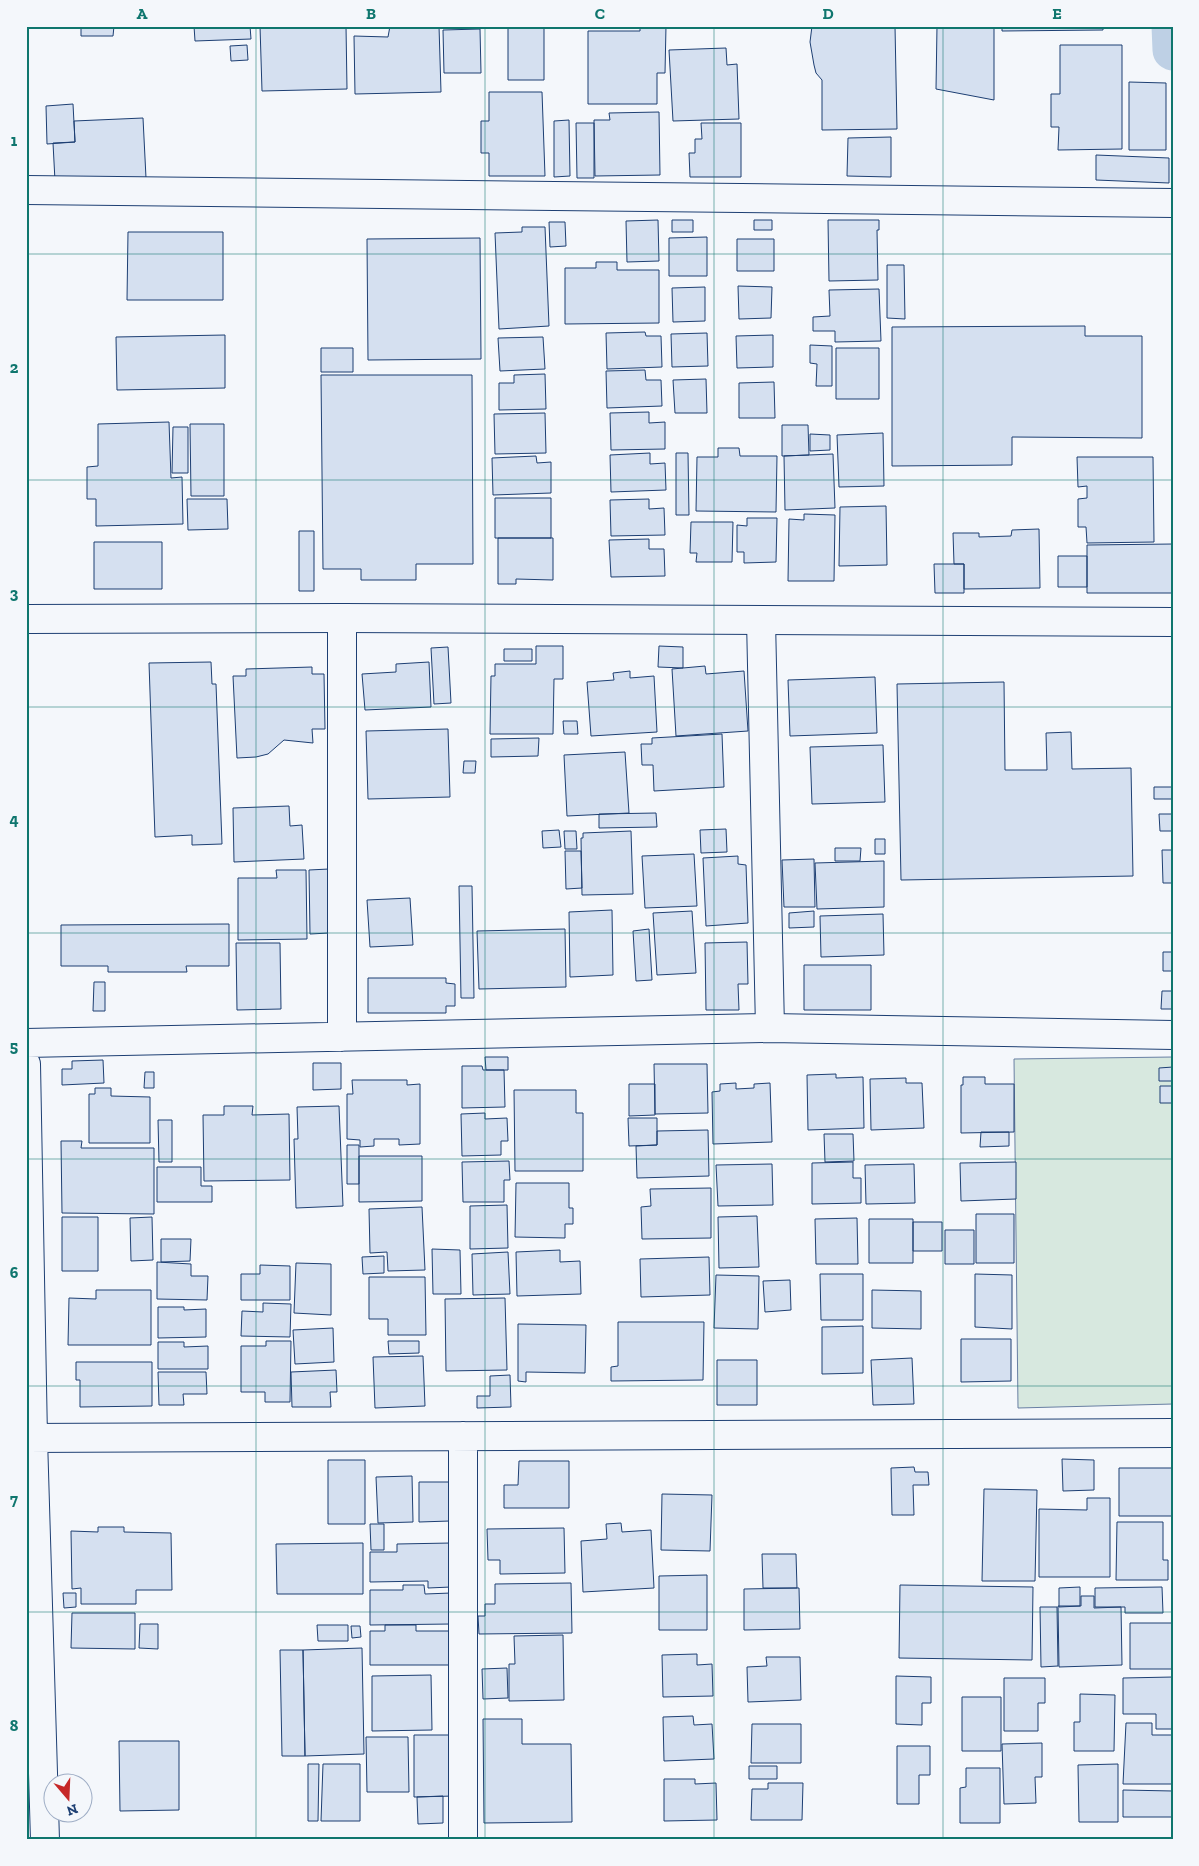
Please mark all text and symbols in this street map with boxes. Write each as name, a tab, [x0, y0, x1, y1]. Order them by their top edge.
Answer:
text: A	[137, 4, 148, 23]
text: B	[366, 4, 376, 23]
text: C	[595, 4, 605, 23]
text: D	[822, 4, 834, 23]
text: E	[1052, 4, 1062, 23]
text: 1	[11, 131, 18, 150]
text: 2	[10, 358, 19, 377]
text: 3	[10, 584, 19, 603]
text: 4	[9, 810, 19, 829]
text: 5	[10, 1037, 18, 1056]
text: 6	[10, 1263, 19, 1282]
text: 7	[10, 1490, 18, 1509]
text: 8	[10, 1716, 19, 1735]
north arrow	[42, 1774, 92, 1824]
text: N	[64, 1800, 80, 1820]

